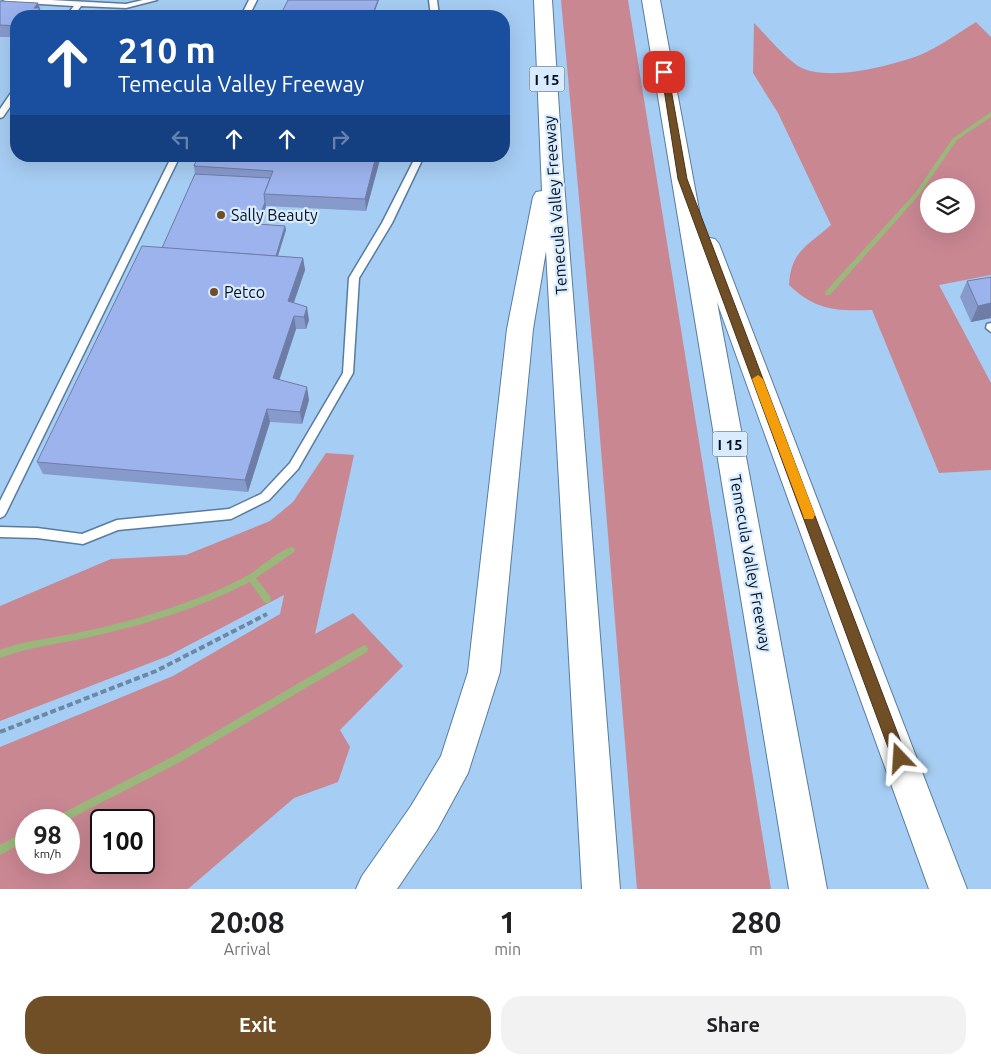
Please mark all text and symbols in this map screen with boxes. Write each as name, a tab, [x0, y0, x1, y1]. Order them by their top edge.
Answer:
icon: ahead	[35, 30, 100, 95]
text: 210 m	[118, 30, 216, 70]
pin	[643, 51, 685, 93]
icon: arrive	[650, 58, 678, 86]
road number: I 15	[530, 66, 564, 92]
text: Temecula Valley Freeway	[118, 71, 364, 96]
street label: Temecula Valley Freeway	[540, 115, 570, 295]
icon: left	[167, 125, 195, 153]
icon: ahead	[220, 125, 248, 153]
icon: ahead	[273, 125, 301, 153]
icon: right	[326, 125, 354, 153]
map controls	[920, 178, 975, 233]
button: layers	[920, 178, 975, 233]
place label: Sally Beauty	[231, 206, 318, 224]
marker: Sally Beauty	[215, 209, 227, 221]
place label: Petco	[224, 283, 265, 301]
marker: Petco	[208, 286, 220, 298]
road number: I 15	[712, 432, 748, 456]
street label: Temecula Valley Freeway	[727, 473, 775, 653]
position arrow	[873, 731, 925, 783]
speed limit sign: 100	[90, 809, 155, 874]
text: 98	[33, 821, 62, 849]
text: km/h	[34, 847, 61, 860]
text: 20:08	[210, 905, 285, 939]
text: 1	[499, 905, 516, 939]
text: 280	[731, 905, 781, 939]
text: Arrival	[224, 940, 270, 958]
text: min	[494, 940, 521, 958]
text: m	[749, 940, 763, 958]
button: Exit	[25, 996, 491, 1054]
button: Share	[501, 996, 966, 1054]

